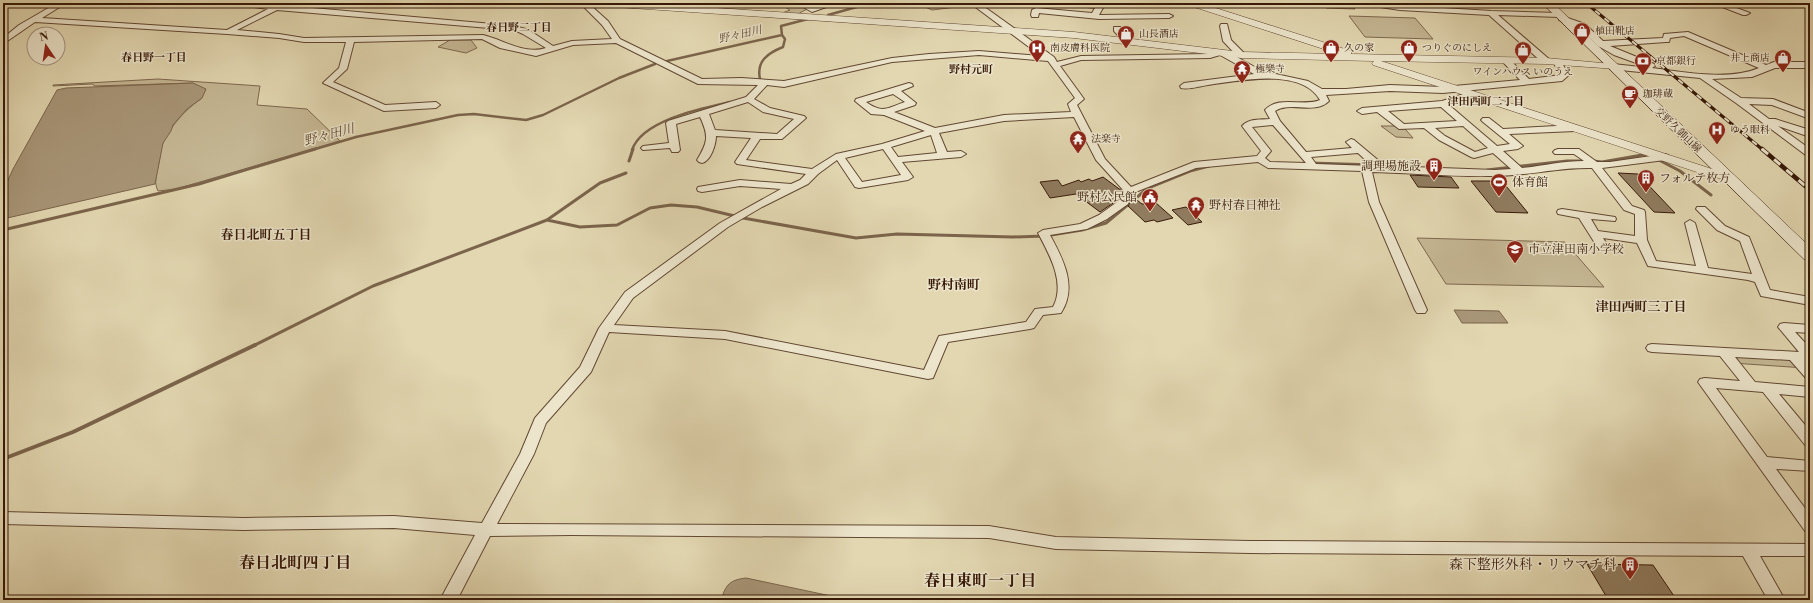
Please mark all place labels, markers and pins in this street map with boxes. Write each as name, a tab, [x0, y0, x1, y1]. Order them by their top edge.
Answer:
shop icon: 植田靴店	[1572, 21, 1592, 46]
shop icon: 山長酒店	[1116, 24, 1136, 49]
place label: 植田靴店	[1595, 25, 1635, 37]
place label: 山長酒店	[1139, 28, 1179, 40]
hospital icon: 南皮膚科医院	[1027, 38, 1047, 63]
shop icon: 久の家	[1321, 38, 1341, 63]
shop icon: つりぐのにしえ	[1399, 38, 1419, 63]
shop icon: ワインハウス いのうえ	[1513, 40, 1533, 65]
place label: 南皮膚科医院	[1050, 42, 1110, 54]
place label: 久の家	[1344, 42, 1374, 54]
place label: つりぐのにしえ	[1422, 42, 1492, 54]
shop icon: 井上商店	[1773, 48, 1793, 73]
bank icon: 京都銀行	[1633, 51, 1653, 76]
place label: 井上商店	[1730, 52, 1770, 64]
place label: 京都銀行	[1656, 55, 1696, 67]
temple icon: 極樂寺	[1232, 59, 1252, 84]
place label: 極樂寺	[1255, 63, 1285, 75]
place label: ワインハウス いのうえ	[1473, 66, 1573, 78]
cafe icon: 珈琲蔵	[1620, 84, 1640, 109]
place label: 珈琲蔵	[1643, 88, 1673, 100]
hospital icon: ゆう眼科	[1707, 120, 1727, 145]
place label: ゆう眼科	[1730, 124, 1770, 136]
temple icon: 法楽寺	[1068, 129, 1088, 154]
place label: 法楽寺	[1091, 133, 1121, 145]
building icon: 調理場施設	[1424, 156, 1444, 181]
place label: 調理場施設	[1361, 159, 1421, 174]
building icon: フォルテ枚方	[1636, 168, 1656, 193]
place label: フォルテ枚方	[1659, 171, 1730, 186]
sports icon: 体育館	[1489, 172, 1509, 197]
place label: 体育館	[1512, 175, 1548, 190]
public building icon: 野村公民館	[1140, 187, 1160, 212]
place label: 野村公民館	[1077, 190, 1137, 205]
temple icon: 野村春日神社	[1186, 195, 1206, 220]
place label: 野村春日神社	[1209, 198, 1281, 213]
school or university icon: 市立津田南小学校	[1505, 239, 1525, 264]
place label: 市立津田南小学校	[1528, 242, 1624, 257]
building icon: 森下整形外科・リウマチ科	[1620, 555, 1640, 580]
place label: 森下整形外科・リウマチ科	[1449, 556, 1617, 574]

